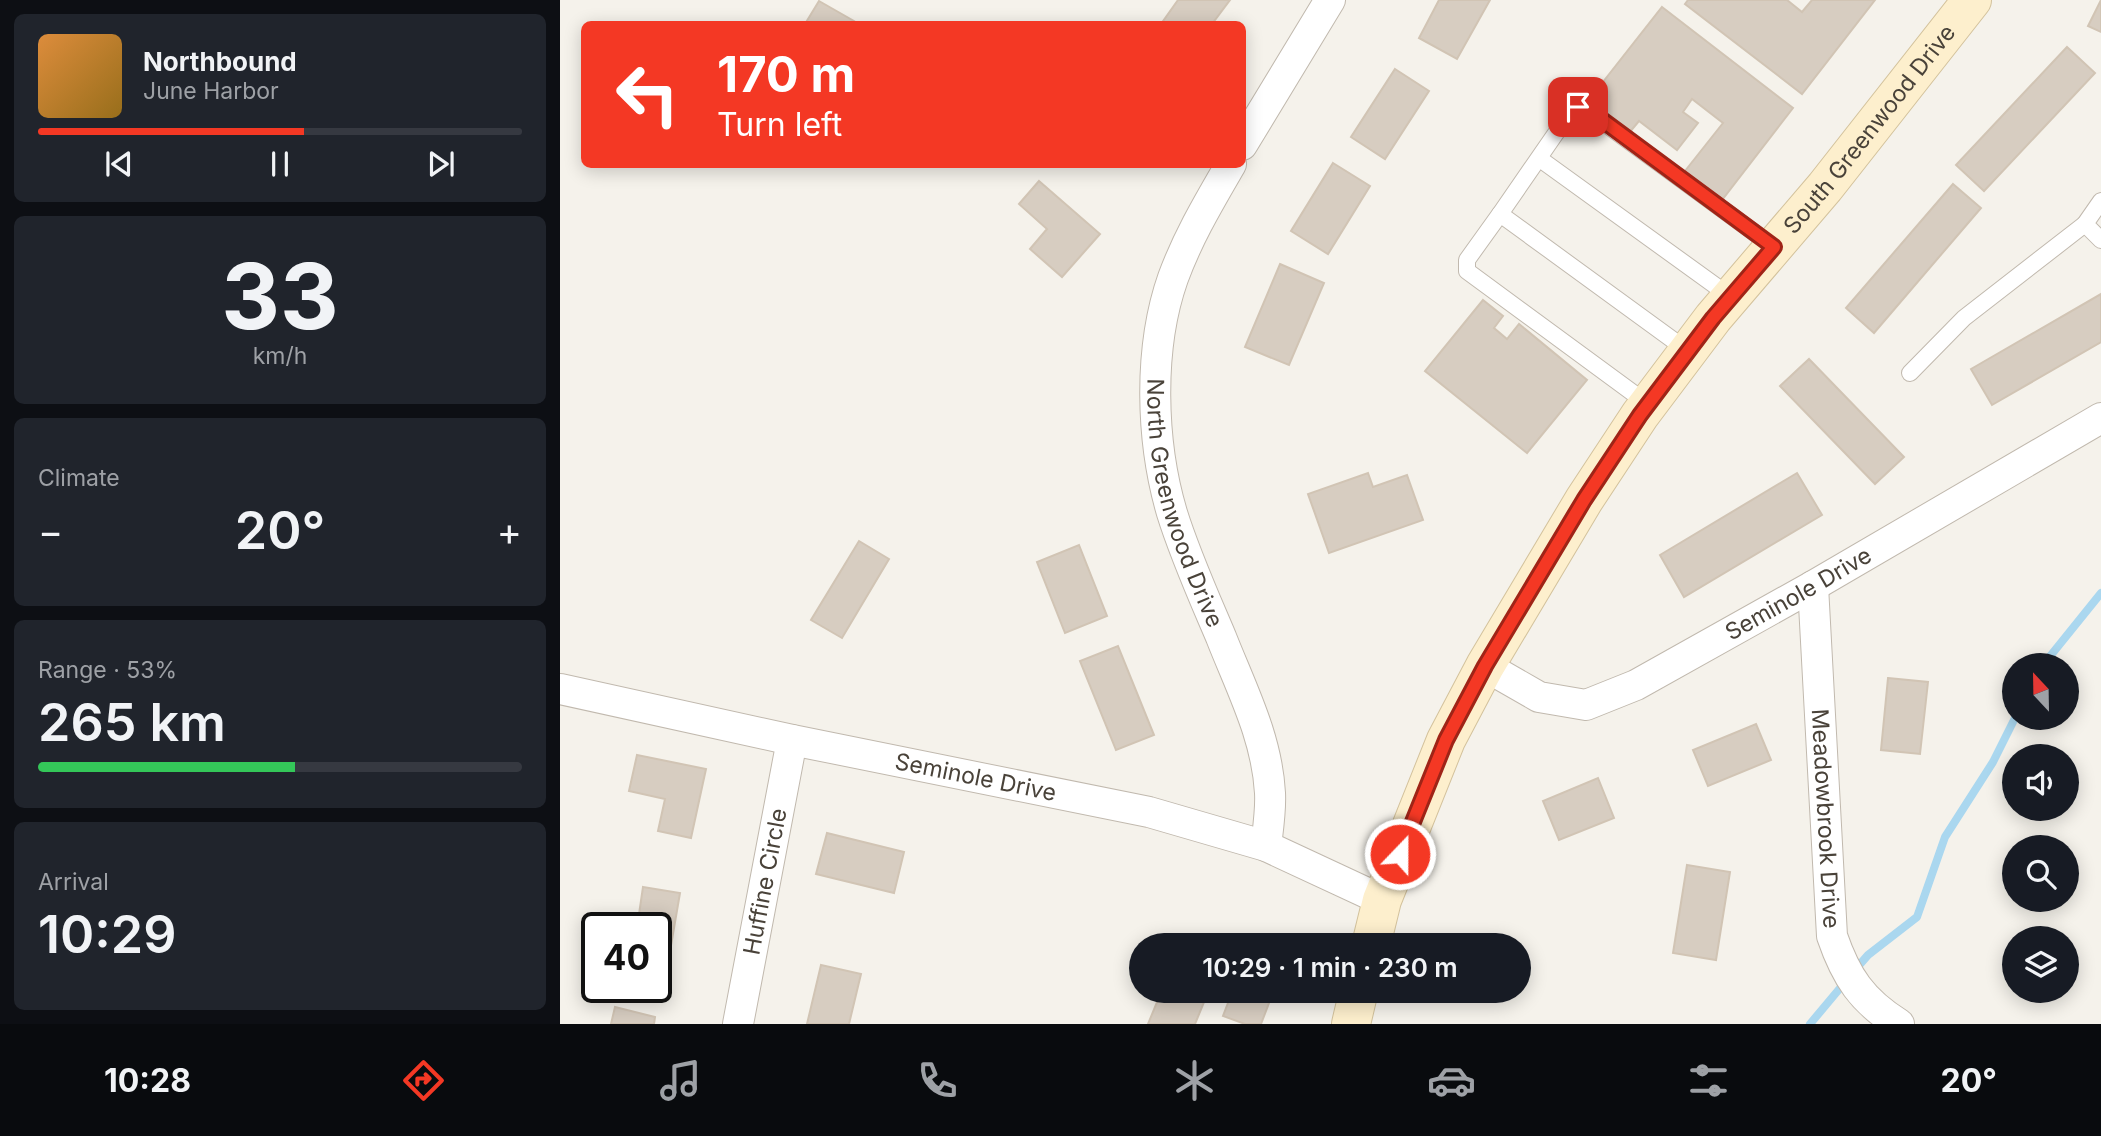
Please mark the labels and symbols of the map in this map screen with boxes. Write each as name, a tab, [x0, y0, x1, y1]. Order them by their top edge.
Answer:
street label: South Greenwood Drive	[1777, 19, 1961, 239]
pin	[1548, 77, 1608, 137]
street label: North Greenwood Drive	[1141, 378, 1229, 632]
street label: Seminole Drive	[1720, 541, 1877, 646]
north arrow	[2002, 653, 2079, 730]
street label: Meadowbrook Drive	[1806, 708, 1846, 929]
street label: Seminole Drive	[893, 747, 1059, 807]
street label: Huffine Circle	[737, 806, 793, 957]
position arrow	[1363, 817, 1437, 891]
speed limit sign: 40	[581, 912, 672, 1003]

